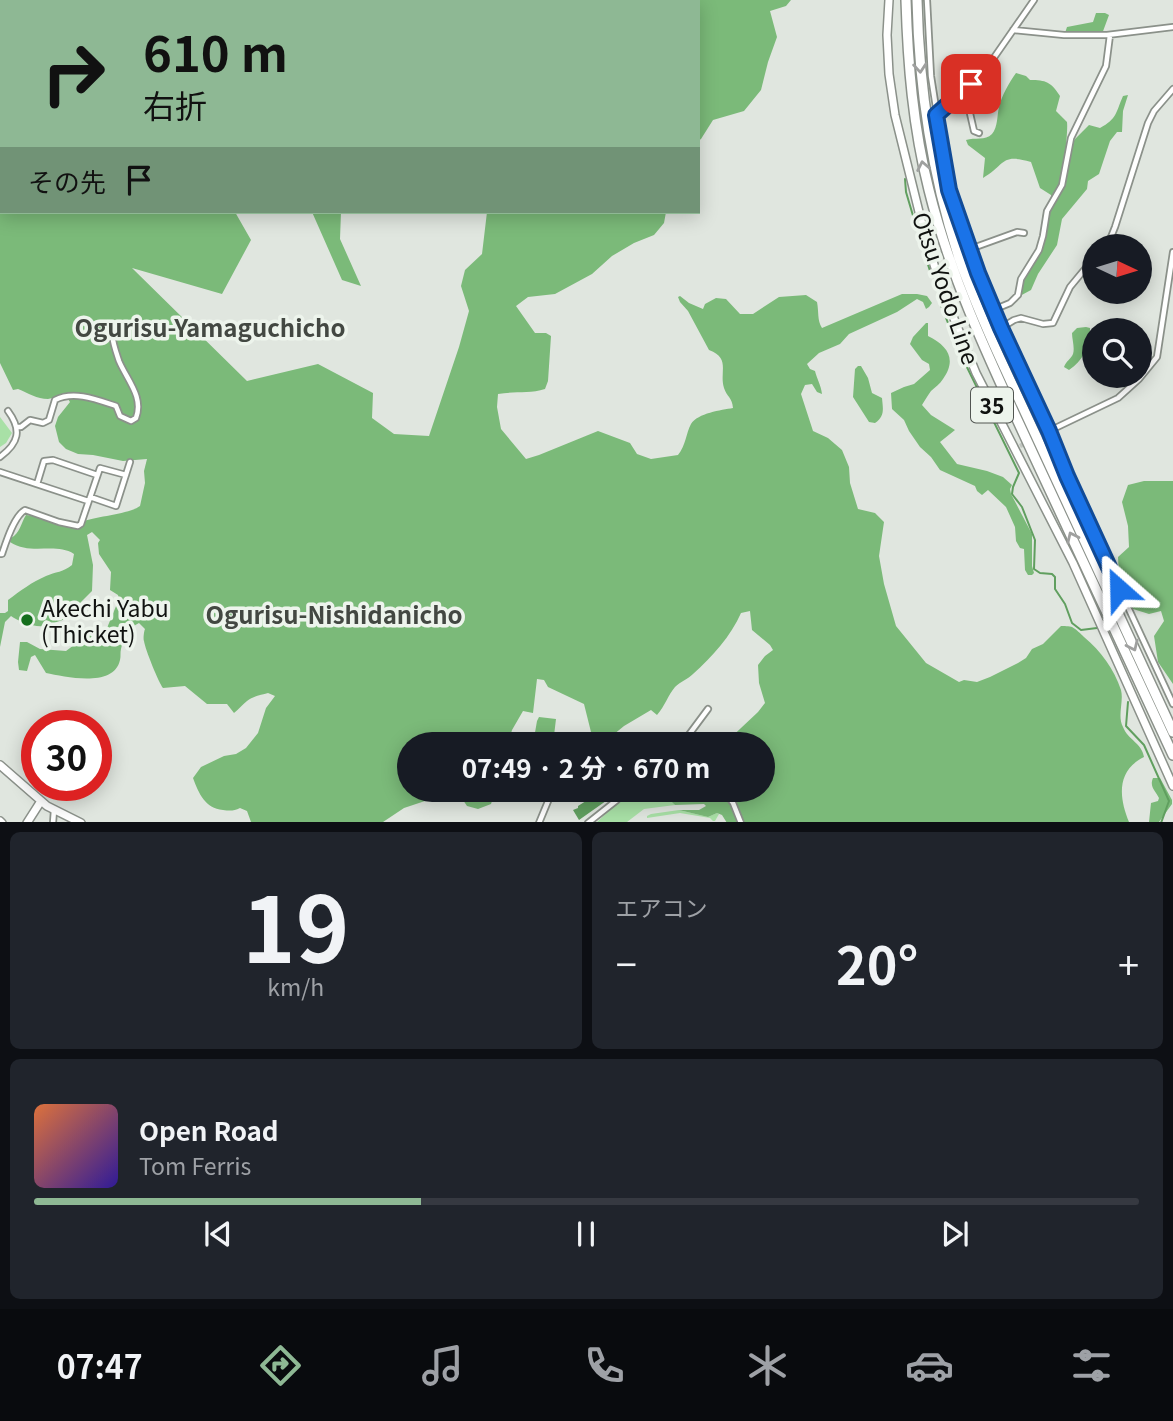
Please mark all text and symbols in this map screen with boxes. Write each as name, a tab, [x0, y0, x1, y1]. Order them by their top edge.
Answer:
text: 610 m	[143, 15, 288, 86]
icon: right	[28, 28, 119, 119]
pin	[941, 54, 1001, 114]
one-way arrow	[912, 63, 927, 74]
icon: arrive	[952, 65, 990, 103]
text: 右折	[143, 81, 207, 127]
one-way arrow	[917, 160, 932, 172]
icon: arrive	[120, 161, 158, 199]
text: その先	[28, 162, 106, 199]
street label: Otsu Yodo Line	[905, 207, 989, 369]
north arrow	[1082, 234, 1152, 304]
map controls	[1082, 234, 1152, 388]
district label: Ogurisu-Yamaguchicho	[74, 309, 346, 344]
button: search	[1082, 318, 1152, 388]
road number: 35	[971, 388, 1013, 422]
one-way arrow	[1066, 532, 1080, 544]
position arrow	[1082, 552, 1156, 626]
place label: Akechi Yabu (Thicket)	[41, 590, 169, 650]
district label: Ogurisu-Nishidanicho	[205, 596, 463, 631]
marker: Akechi Yabu (Thicket)	[19, 612, 35, 628]
one-way arrow	[1125, 639, 1139, 651]
speed limit sign: 30	[21, 710, 112, 801]
text: 07:49 · 2 分 · 670 m	[462, 748, 710, 785]
text: 19	[242, 857, 349, 989]
text: エアコン	[616, 890, 708, 924]
text: 20°	[836, 925, 918, 1000]
text: −	[616, 935, 637, 990]
text: +	[1118, 935, 1139, 990]
text: km/h	[267, 969, 324, 1003]
text: Open Road	[139, 1111, 279, 1148]
text: Tom Ferris	[139, 1148, 251, 1182]
icon: previous	[199, 1215, 237, 1253]
icon: pause	[567, 1215, 605, 1253]
icon: next	[936, 1215, 974, 1253]
icon: directions	[256, 1341, 305, 1390]
icon: music	[418, 1341, 467, 1390]
icon: phone	[580, 1341, 629, 1390]
icon: climate	[743, 1341, 792, 1390]
icon: car	[905, 1341, 954, 1390]
icon: filters	[1067, 1341, 1116, 1390]
text: 07:47	[57, 1342, 143, 1388]

